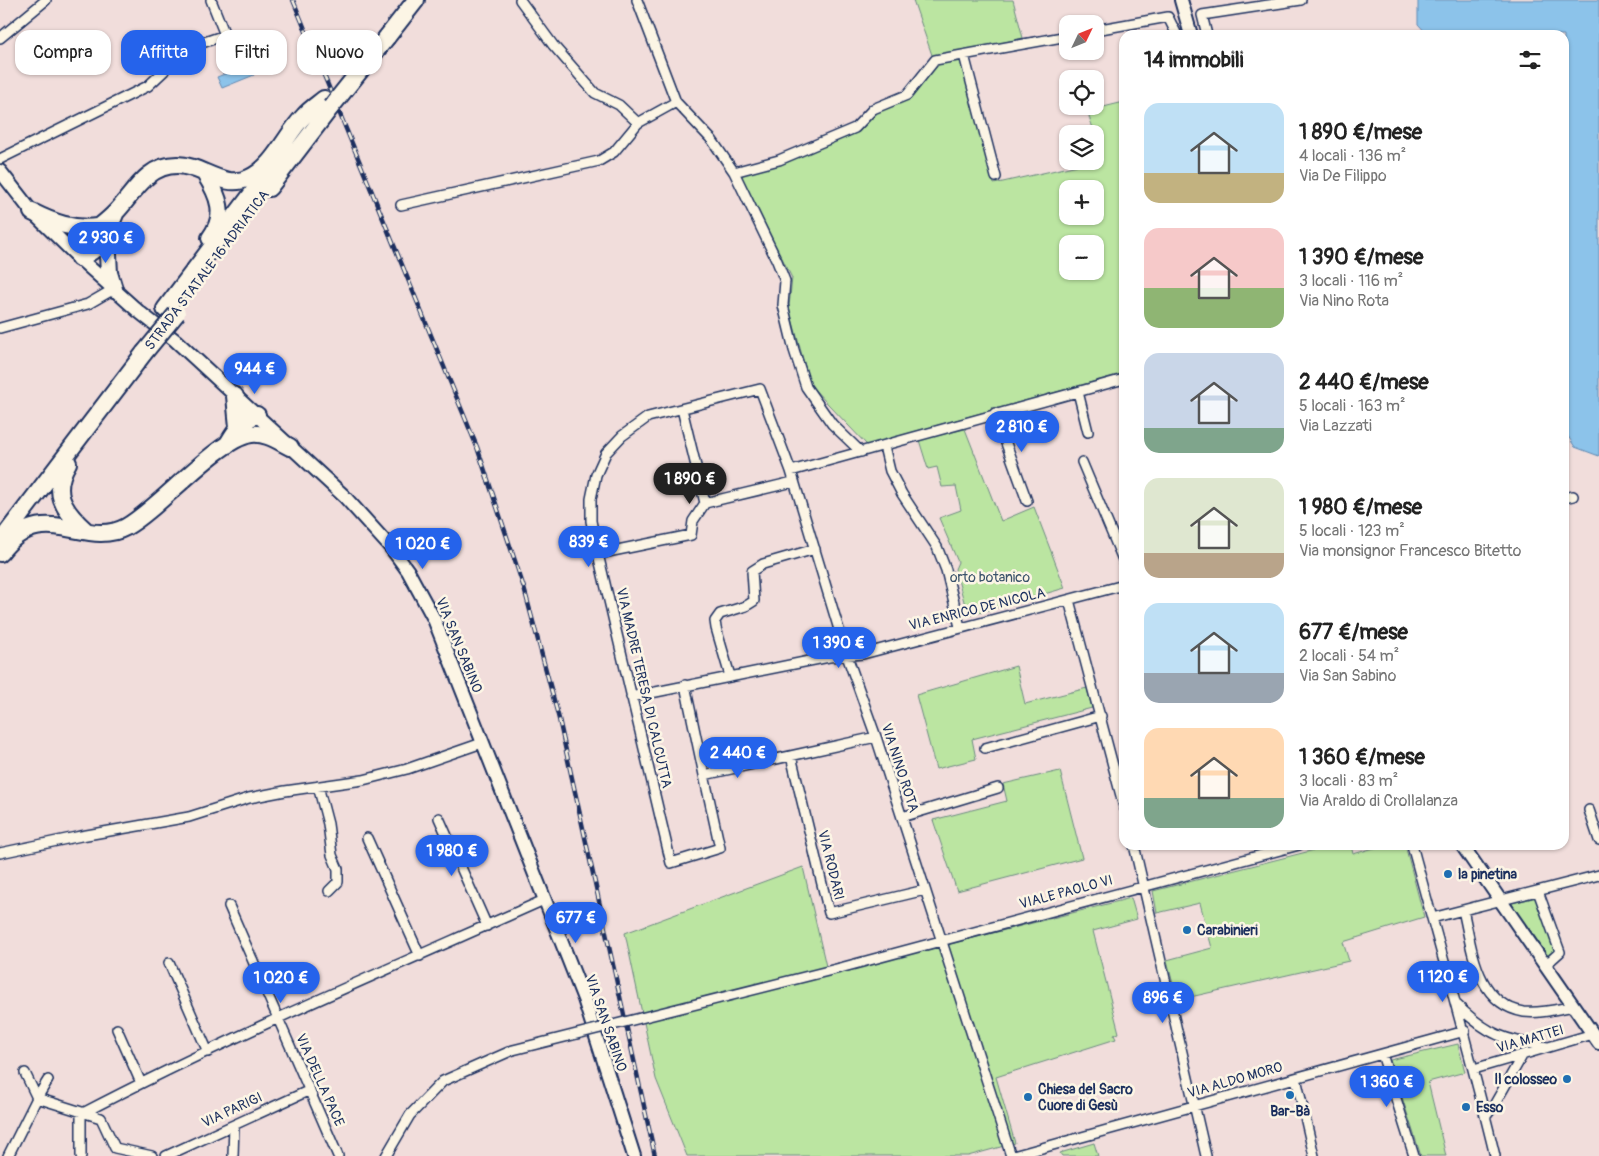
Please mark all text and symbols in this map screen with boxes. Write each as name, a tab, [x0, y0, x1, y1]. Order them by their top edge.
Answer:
north arrow	[1059, 15, 1104, 60]
map controls	[1059, 15, 1104, 280]
chip: Compra	[15, 30, 111, 75]
chip: Affitta	[121, 30, 206, 75]
chip: Filtri	[216, 30, 287, 75]
chip: Nuovo	[297, 30, 382, 75]
icon: filters	[1516, 46, 1544, 74]
text: 14 immobili	[1144, 47, 1244, 74]
button: locate	[1059, 70, 1104, 115]
text: 1 890 €/mese	[1299, 119, 1422, 146]
icon: home	[1184, 123, 1244, 183]
button: layers	[1059, 125, 1104, 170]
text: 4 locali · 136 m²	[1299, 146, 1406, 166]
text: Via De Filippo	[1299, 166, 1387, 186]
button: +	[1059, 180, 1104, 225]
street label: STRADA STATALE 16 ADRIATICA	[141, 187, 273, 353]
pin: 2 930 €	[60, 222, 152, 264]
text: 2 930 €	[79, 228, 133, 248]
button: −	[1059, 235, 1104, 280]
text: 1 390 €/mese	[1299, 244, 1423, 271]
icon: home	[1184, 248, 1244, 308]
text: 3 locali · 116 m²	[1299, 271, 1403, 291]
text: Via Nino Rota	[1299, 291, 1389, 311]
pin: 944 €	[220, 352, 290, 395]
text: 944 €	[235, 359, 275, 379]
text: 2 440 €/mese	[1299, 369, 1429, 396]
icon: home	[1184, 373, 1244, 433]
text: 5 locali · 163 m²	[1299, 396, 1406, 416]
pin: 2 810 €	[976, 410, 1068, 453]
text: Via Lazzati	[1299, 416, 1372, 436]
text: 2 810 €	[996, 417, 1048, 437]
pin: 1 890 €	[644, 462, 736, 505]
text: 1 890 €	[665, 469, 716, 489]
text: 1 980 €/mese	[1299, 494, 1422, 521]
icon: home	[1184, 498, 1244, 558]
text: 5 locali · 123 m²	[1299, 521, 1405, 541]
pin: 839 €	[554, 526, 624, 568]
pin: 1 020 €	[377, 528, 469, 570]
text: 839 €	[569, 532, 609, 552]
text: 1 020 €	[396, 534, 450, 554]
text: Via monsignor Francesco Bitetto	[1299, 541, 1521, 561]
park label: orto botanico	[950, 569, 1030, 586]
street label: VIA ENRICO DE NICOLA	[907, 584, 1047, 634]
street label: VIA MADRE TERESA DI CALCUTTA	[613, 586, 675, 790]
street label: VIA SAN SABINO	[432, 595, 486, 695]
text: 677 €/mese	[1299, 619, 1408, 646]
icon: home	[1184, 623, 1244, 683]
pin: 1 390 €	[793, 626, 885, 669]
text: 1 390 €	[813, 633, 865, 653]
text: 2 locali · 54 m²	[1299, 646, 1399, 666]
text: Via San Sabino	[1299, 666, 1396, 686]
street label: VIA NINO ROTA	[878, 721, 922, 815]
pin: 2 440 €	[692, 736, 784, 779]
text: 2 440 €	[710, 743, 766, 763]
text: 1 360 €/mese	[1299, 744, 1425, 771]
icon: home	[1184, 748, 1244, 808]
text: 3 locali · 83 m²	[1299, 771, 1398, 791]
text: Via Araldo di Crollalanza	[1299, 791, 1458, 811]
street label: VIA RODARI	[814, 828, 848, 902]
pin: 1 980 €	[406, 834, 498, 877]
text: 1 980 €	[427, 841, 478, 861]
place label: la pinetina	[1458, 866, 1518, 883]
marker: la pinetina	[1442, 868, 1454, 880]
street label: VIALE PAOLO VI	[1017, 871, 1115, 913]
pin: 677 €	[541, 902, 611, 944]
text: 677 €	[556, 908, 596, 928]
place label: Carabinieri	[1197, 922, 1258, 939]
marker: Carabinieri	[1181, 924, 1193, 936]
pin: 1 120 €	[1397, 960, 1489, 1003]
pin: 1 020 €	[235, 962, 327, 1004]
text: 1 120 €	[1418, 967, 1468, 987]
text: 1 020 €	[254, 968, 308, 988]
street label: VIA SAN SABINO	[581, 972, 631, 1074]
pin: 896 €	[1128, 982, 1198, 1024]
text: 896 €	[1143, 988, 1183, 1008]
street label: VIA MATTEI	[1494, 1021, 1566, 1057]
street label: VIA DELLA PACE	[292, 1031, 348, 1129]
street label: VIA ALDO MORO	[1185, 1058, 1285, 1102]
pin: 1 360 €	[1341, 1066, 1433, 1108]
place label: Il colosseo	[1494, 1071, 1557, 1088]
text: 1 360 €	[1361, 1072, 1413, 1092]
marker: Il colosseo	[1561, 1073, 1573, 1085]
place label: Chiesa del Sacro Cuore di Gesù	[1038, 1081, 1133, 1114]
street label: VIA PARIGI	[199, 1089, 265, 1131]
marker: Bar-Bà	[1284, 1089, 1296, 1101]
marker: Chiesa del Sacro Cuore di Gesù	[1022, 1091, 1034, 1103]
place label: Esso	[1476, 1099, 1504, 1116]
marker: Esso	[1460, 1101, 1472, 1113]
place label: Bar-Bà	[1270, 1103, 1310, 1120]

